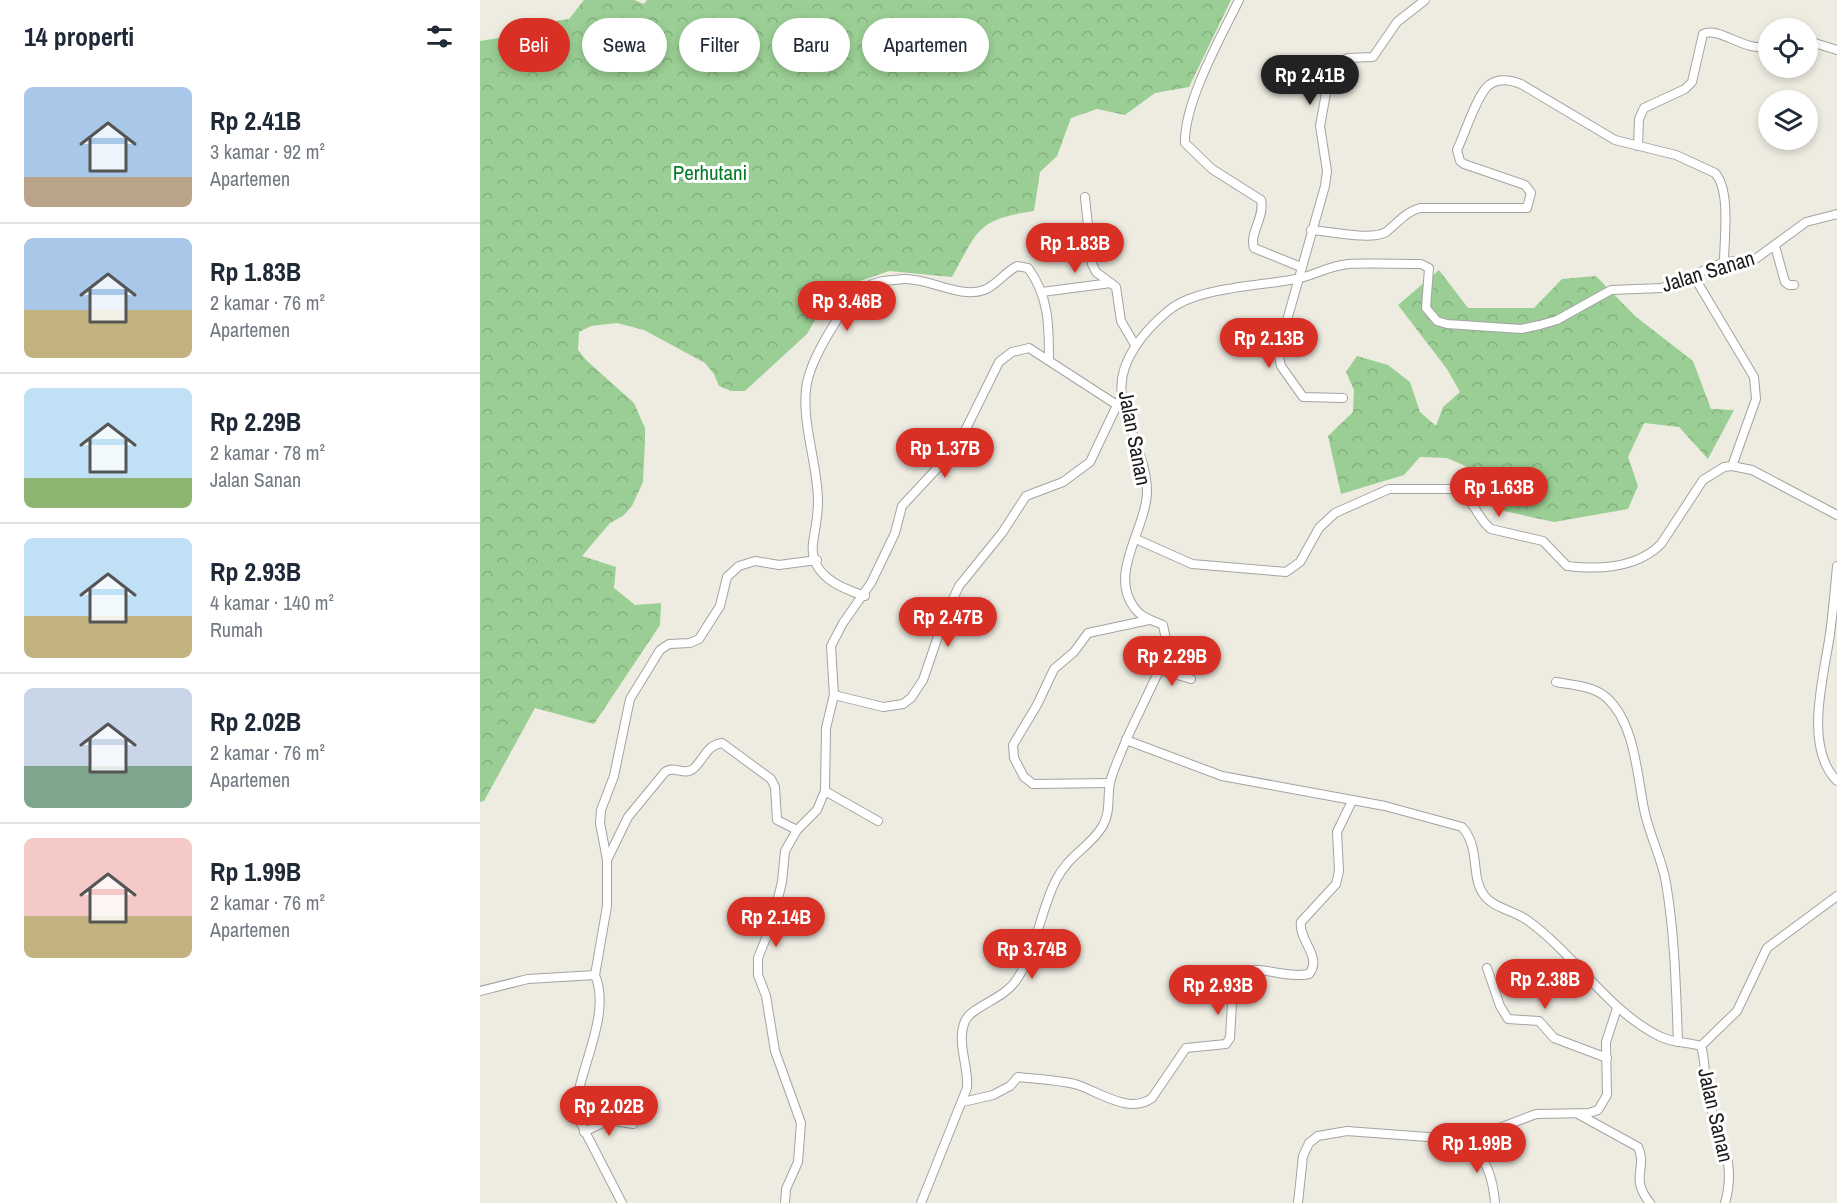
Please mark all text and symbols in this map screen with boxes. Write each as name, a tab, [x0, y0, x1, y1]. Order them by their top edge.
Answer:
chip: Beli	[498, 18, 570, 72]
chip: Sewa	[582, 18, 667, 72]
chip: Filter	[679, 18, 760, 72]
chip: Baru	[772, 18, 850, 72]
chip: Apartemen	[862, 18, 989, 72]
map controls	[1758, 18, 1818, 150]
button: locate	[1758, 18, 1818, 78]
text: 14 properti	[24, 19, 134, 54]
icon: filters	[423, 20, 456, 53]
pin: Rp 2.41B	[1248, 55, 1372, 106]
text: Rp 2.41B	[1275, 61, 1345, 88]
button: layers	[1758, 90, 1818, 150]
text: Rp 2.41B	[210, 103, 301, 138]
icon: home	[72, 111, 144, 183]
text: 3 kamar · 92 m²	[210, 138, 325, 165]
park label: Perhutani	[673, 158, 747, 187]
text: Apartemen	[210, 165, 290, 192]
pin: Rp 1.83B	[1013, 223, 1137, 274]
text: Rp 1.83B	[1040, 229, 1110, 256]
street label: Jalan Sanan	[1658, 243, 1758, 299]
text: Rp 1.83B	[210, 254, 301, 289]
icon: home	[72, 262, 144, 334]
pin: Rp 3.46B	[785, 281, 909, 332]
text: Rp 3.46B	[812, 287, 882, 314]
text: 2 kamar · 76 m²	[210, 289, 325, 316]
text: Apartemen	[210, 316, 290, 343]
pin: Rp 2.13B	[1207, 318, 1331, 369]
text: Rp 2.13B	[1234, 324, 1304, 351]
street label: Jalan Sanan	[1112, 388, 1158, 488]
text: Rp 2.29B	[210, 404, 301, 439]
icon: home	[72, 412, 144, 484]
pin: Rp 1.37B	[883, 428, 1007, 479]
text: Rp 1.37B	[910, 434, 980, 461]
text: 2 kamar · 78 m²	[210, 439, 325, 466]
text: Jalan Sanan	[210, 466, 301, 493]
pin: Rp 1.63B	[1437, 467, 1561, 518]
text: Rp 1.63B	[1464, 473, 1534, 500]
text: Rp 2.93B	[210, 554, 301, 589]
icon: home	[72, 562, 144, 634]
text: 4 kamar · 140 m²	[210, 589, 334, 616]
pin: Rp 2.47B	[886, 597, 1010, 648]
text: Rp 2.47B	[913, 603, 983, 630]
text: Rumah	[210, 616, 263, 643]
pin: Rp 2.29B	[1110, 636, 1234, 687]
text: Rp 2.29B	[1137, 642, 1207, 669]
text: Rp 2.02B	[210, 704, 301, 739]
icon: home	[72, 712, 144, 784]
text: 2 kamar · 76 m²	[210, 739, 325, 766]
text: Apartemen	[210, 766, 290, 793]
text: Rp 1.99B	[210, 854, 301, 889]
icon: home	[72, 862, 144, 934]
text: 2 kamar · 76 m²	[210, 889, 325, 916]
pin: Rp 2.14B	[714, 897, 838, 948]
text: Rp 2.14B	[741, 903, 811, 930]
text: Apartemen	[210, 916, 290, 943]
pin: Rp 3.74B	[970, 929, 1094, 980]
text: Rp 3.74B	[997, 935, 1067, 962]
pin: Rp 2.38B	[1483, 959, 1607, 1010]
pin: Rp 2.93B	[1156, 965, 1280, 1016]
text: Rp 2.38B	[1510, 965, 1580, 992]
text: Rp 2.93B	[1183, 971, 1253, 998]
street label: Jalan Sanan	[1691, 1065, 1741, 1165]
pin: Rp 2.02B	[547, 1086, 671, 1137]
text: Rp 2.02B	[574, 1092, 644, 1119]
pin: Rp 1.99B	[1415, 1123, 1539, 1174]
text: Rp 1.99B	[1442, 1129, 1512, 1156]

